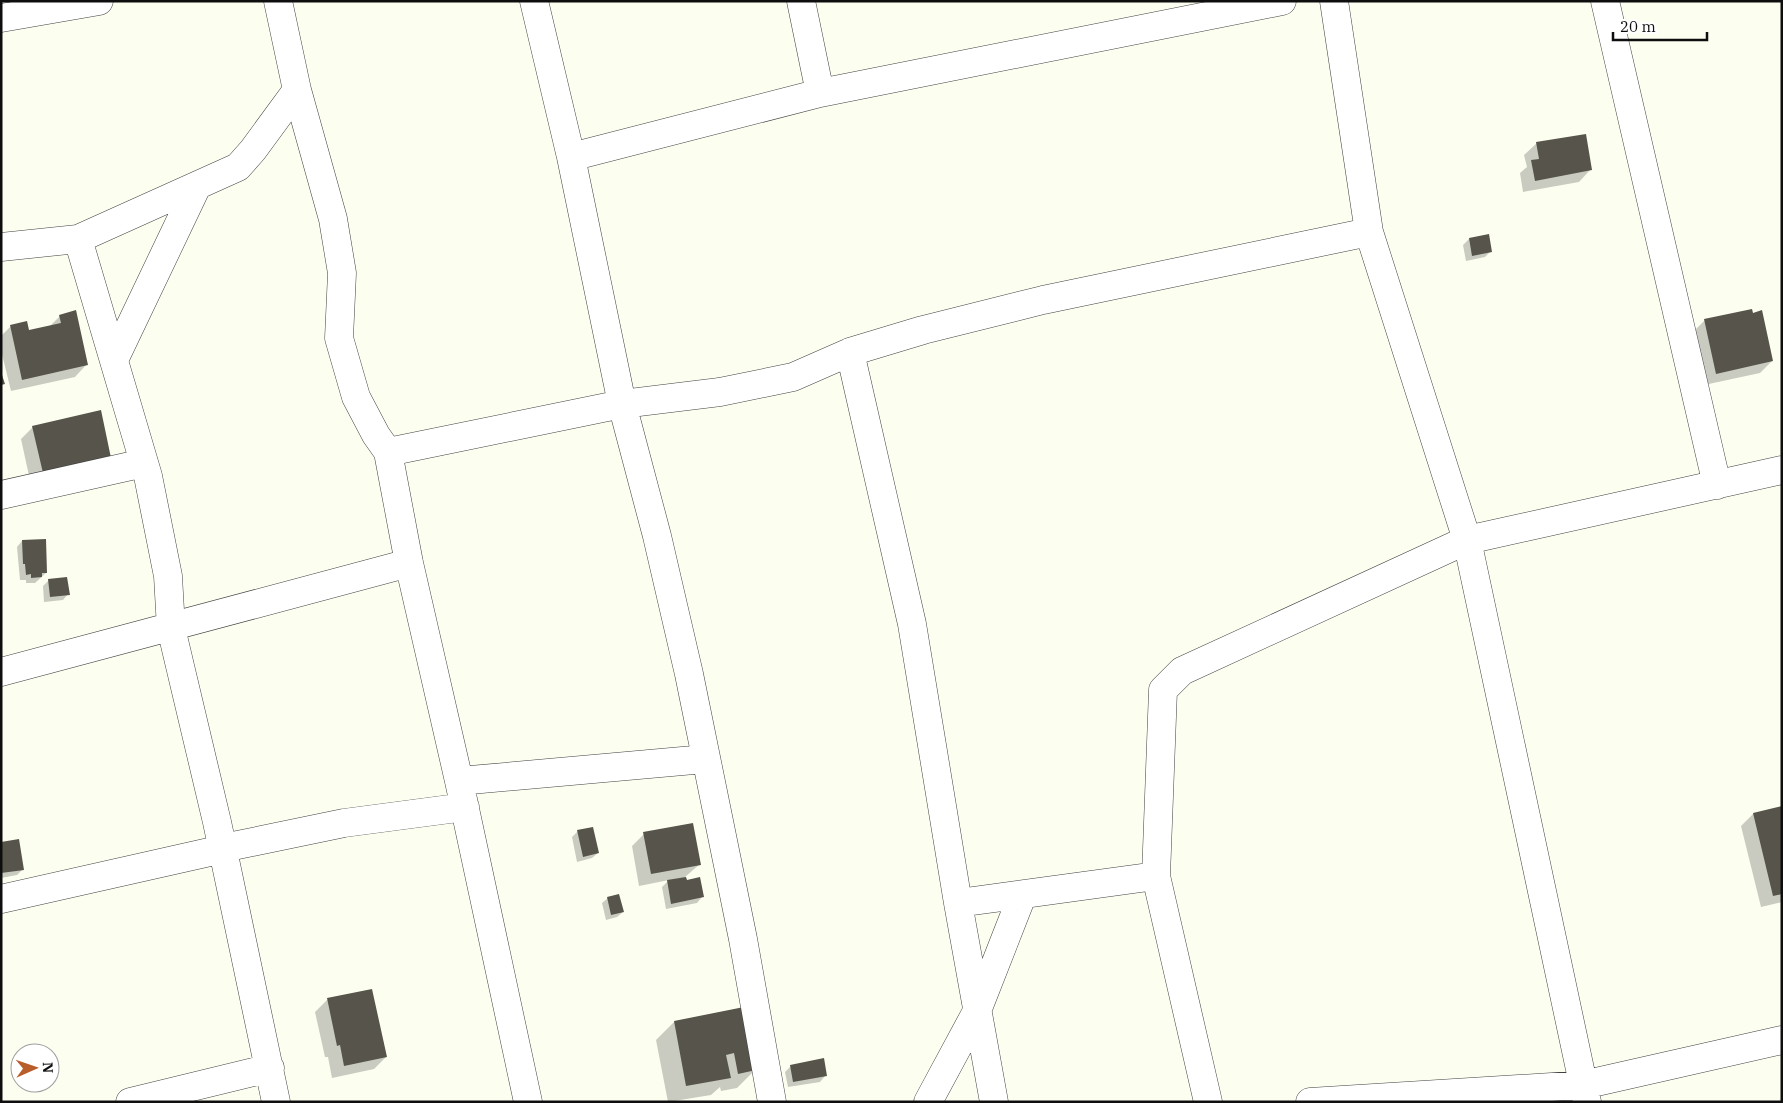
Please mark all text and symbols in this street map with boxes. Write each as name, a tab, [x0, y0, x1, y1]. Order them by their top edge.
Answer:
scale bar	[1613, 10, 1707, 42]
text: 20 m	[1620, 17, 1656, 36]
north arrow	[10, 1043, 60, 1093]
text: N	[39, 1062, 57, 1073]

